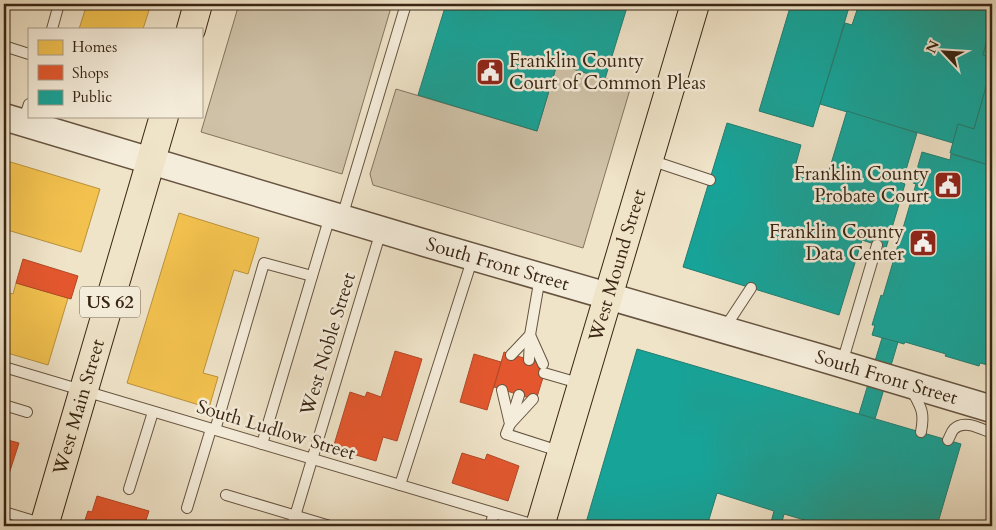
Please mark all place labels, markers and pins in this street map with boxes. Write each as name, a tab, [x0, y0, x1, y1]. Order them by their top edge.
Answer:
place label: Franklin County Court of Common Pleas	[509, 48, 706, 96]
public building icon: Franklin County Court of Common Pleas	[475, 57, 505, 87]
place label: Franklin County Probate Court	[794, 161, 929, 209]
public building icon: Franklin County Probate Court	[933, 170, 963, 200]
place label: Franklin County Data Center	[769, 219, 904, 267]
public building icon: Franklin County Data Center	[908, 228, 938, 258]

